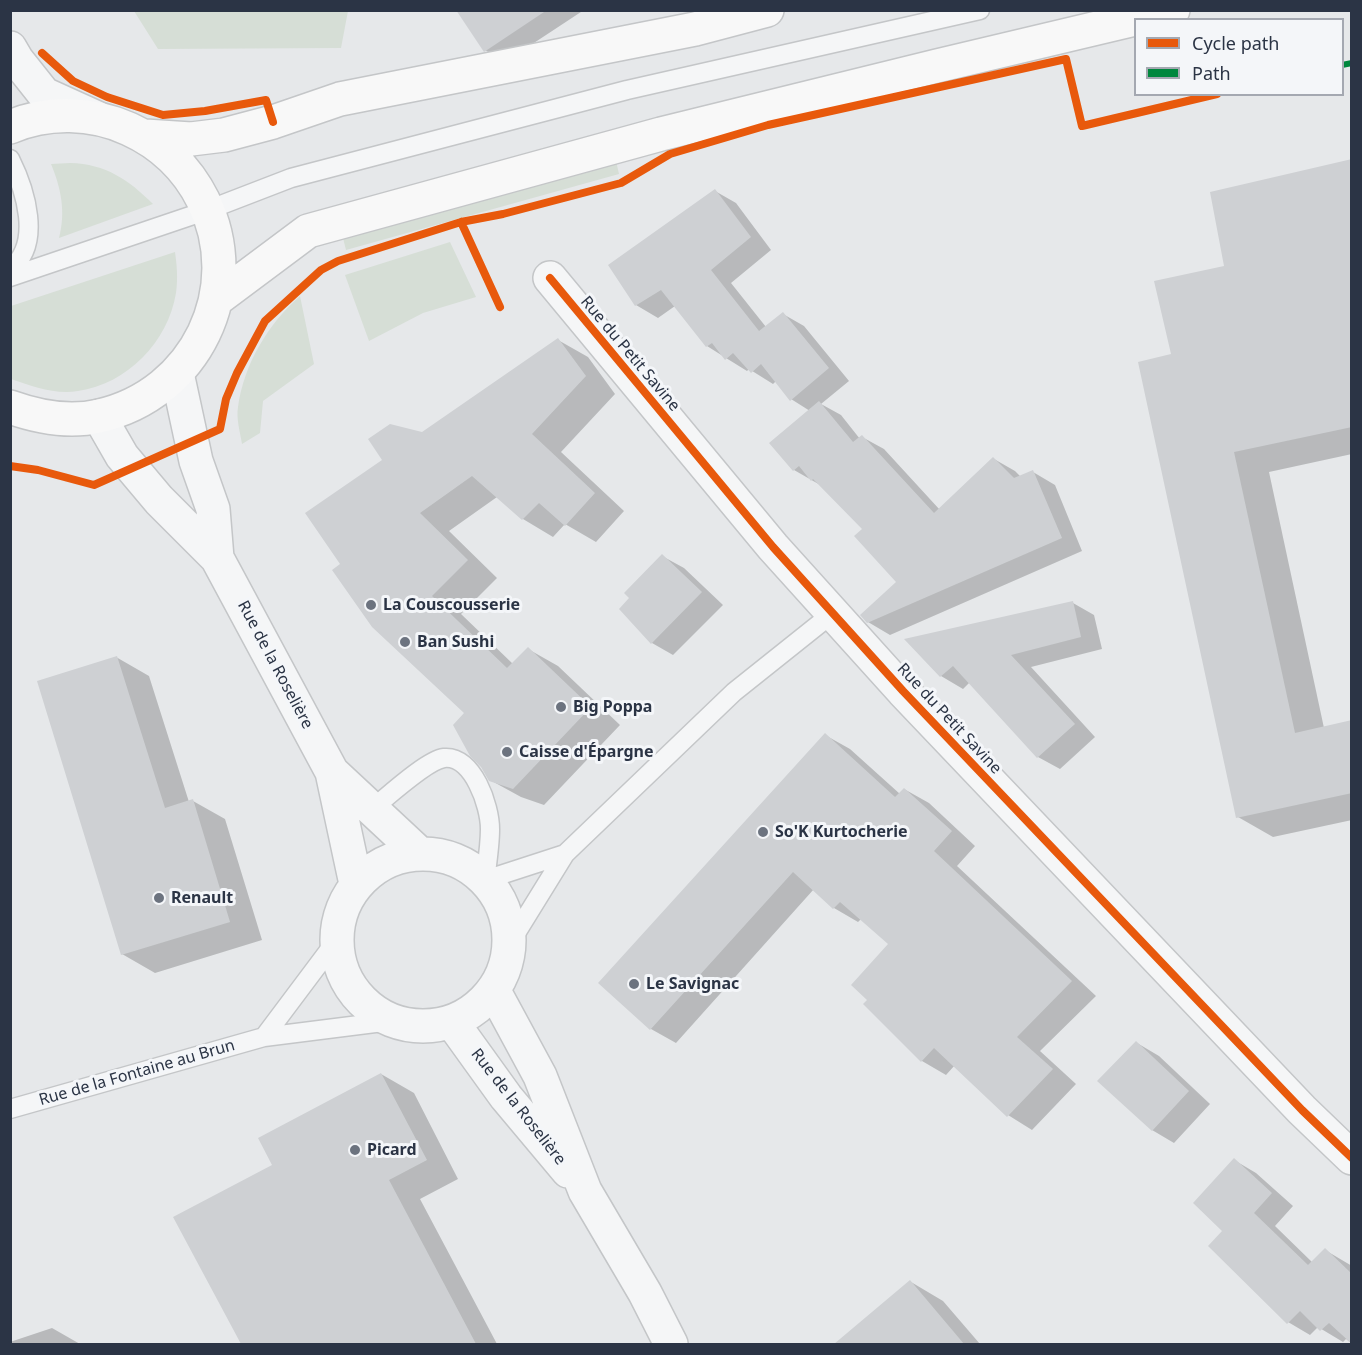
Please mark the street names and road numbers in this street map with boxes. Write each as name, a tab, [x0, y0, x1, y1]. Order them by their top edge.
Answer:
street label: Rue du Petit Savine	[576, 293, 684, 415]
street label: Rue de la Roselière	[233, 598, 317, 732]
street label: Rue du Petit Savine	[893, 660, 1005, 778]
street label: Rue de la Fontaine au Brun	[37, 1036, 237, 1110]
street label: Rue de la Roselière	[467, 1045, 569, 1169]

